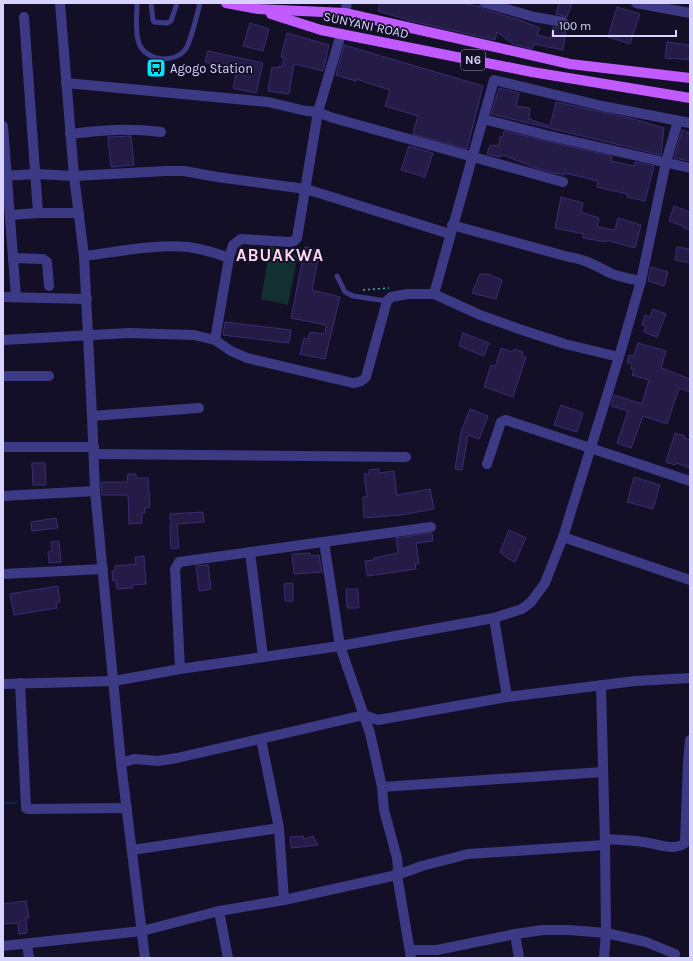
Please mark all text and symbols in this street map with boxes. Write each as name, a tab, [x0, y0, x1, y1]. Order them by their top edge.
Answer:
street label: SUNYANI ROAD	[322, 9, 410, 41]
scale bar	[553, 12, 676, 38]
text: 100 m	[559, 19, 591, 33]
road number: N6	[461, 50, 485, 70]
bus stop icon: Agogo Station	[145, 57, 167, 79]
place label: Agogo Station	[170, 61, 253, 76]
district label: ABUAKWA	[236, 245, 324, 265]

